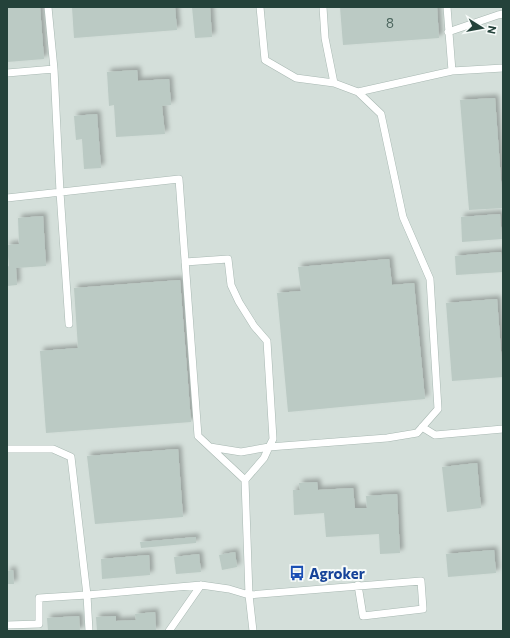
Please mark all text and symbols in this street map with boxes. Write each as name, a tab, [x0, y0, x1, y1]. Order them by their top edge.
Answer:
north arrow	[462, 8, 502, 48]
house number: 8	[386, 15, 394, 31]
text: N	[485, 25, 499, 35]
bus stop icon: Agroker	[288, 564, 306, 582]
place label: Agroker	[309, 564, 365, 582]

